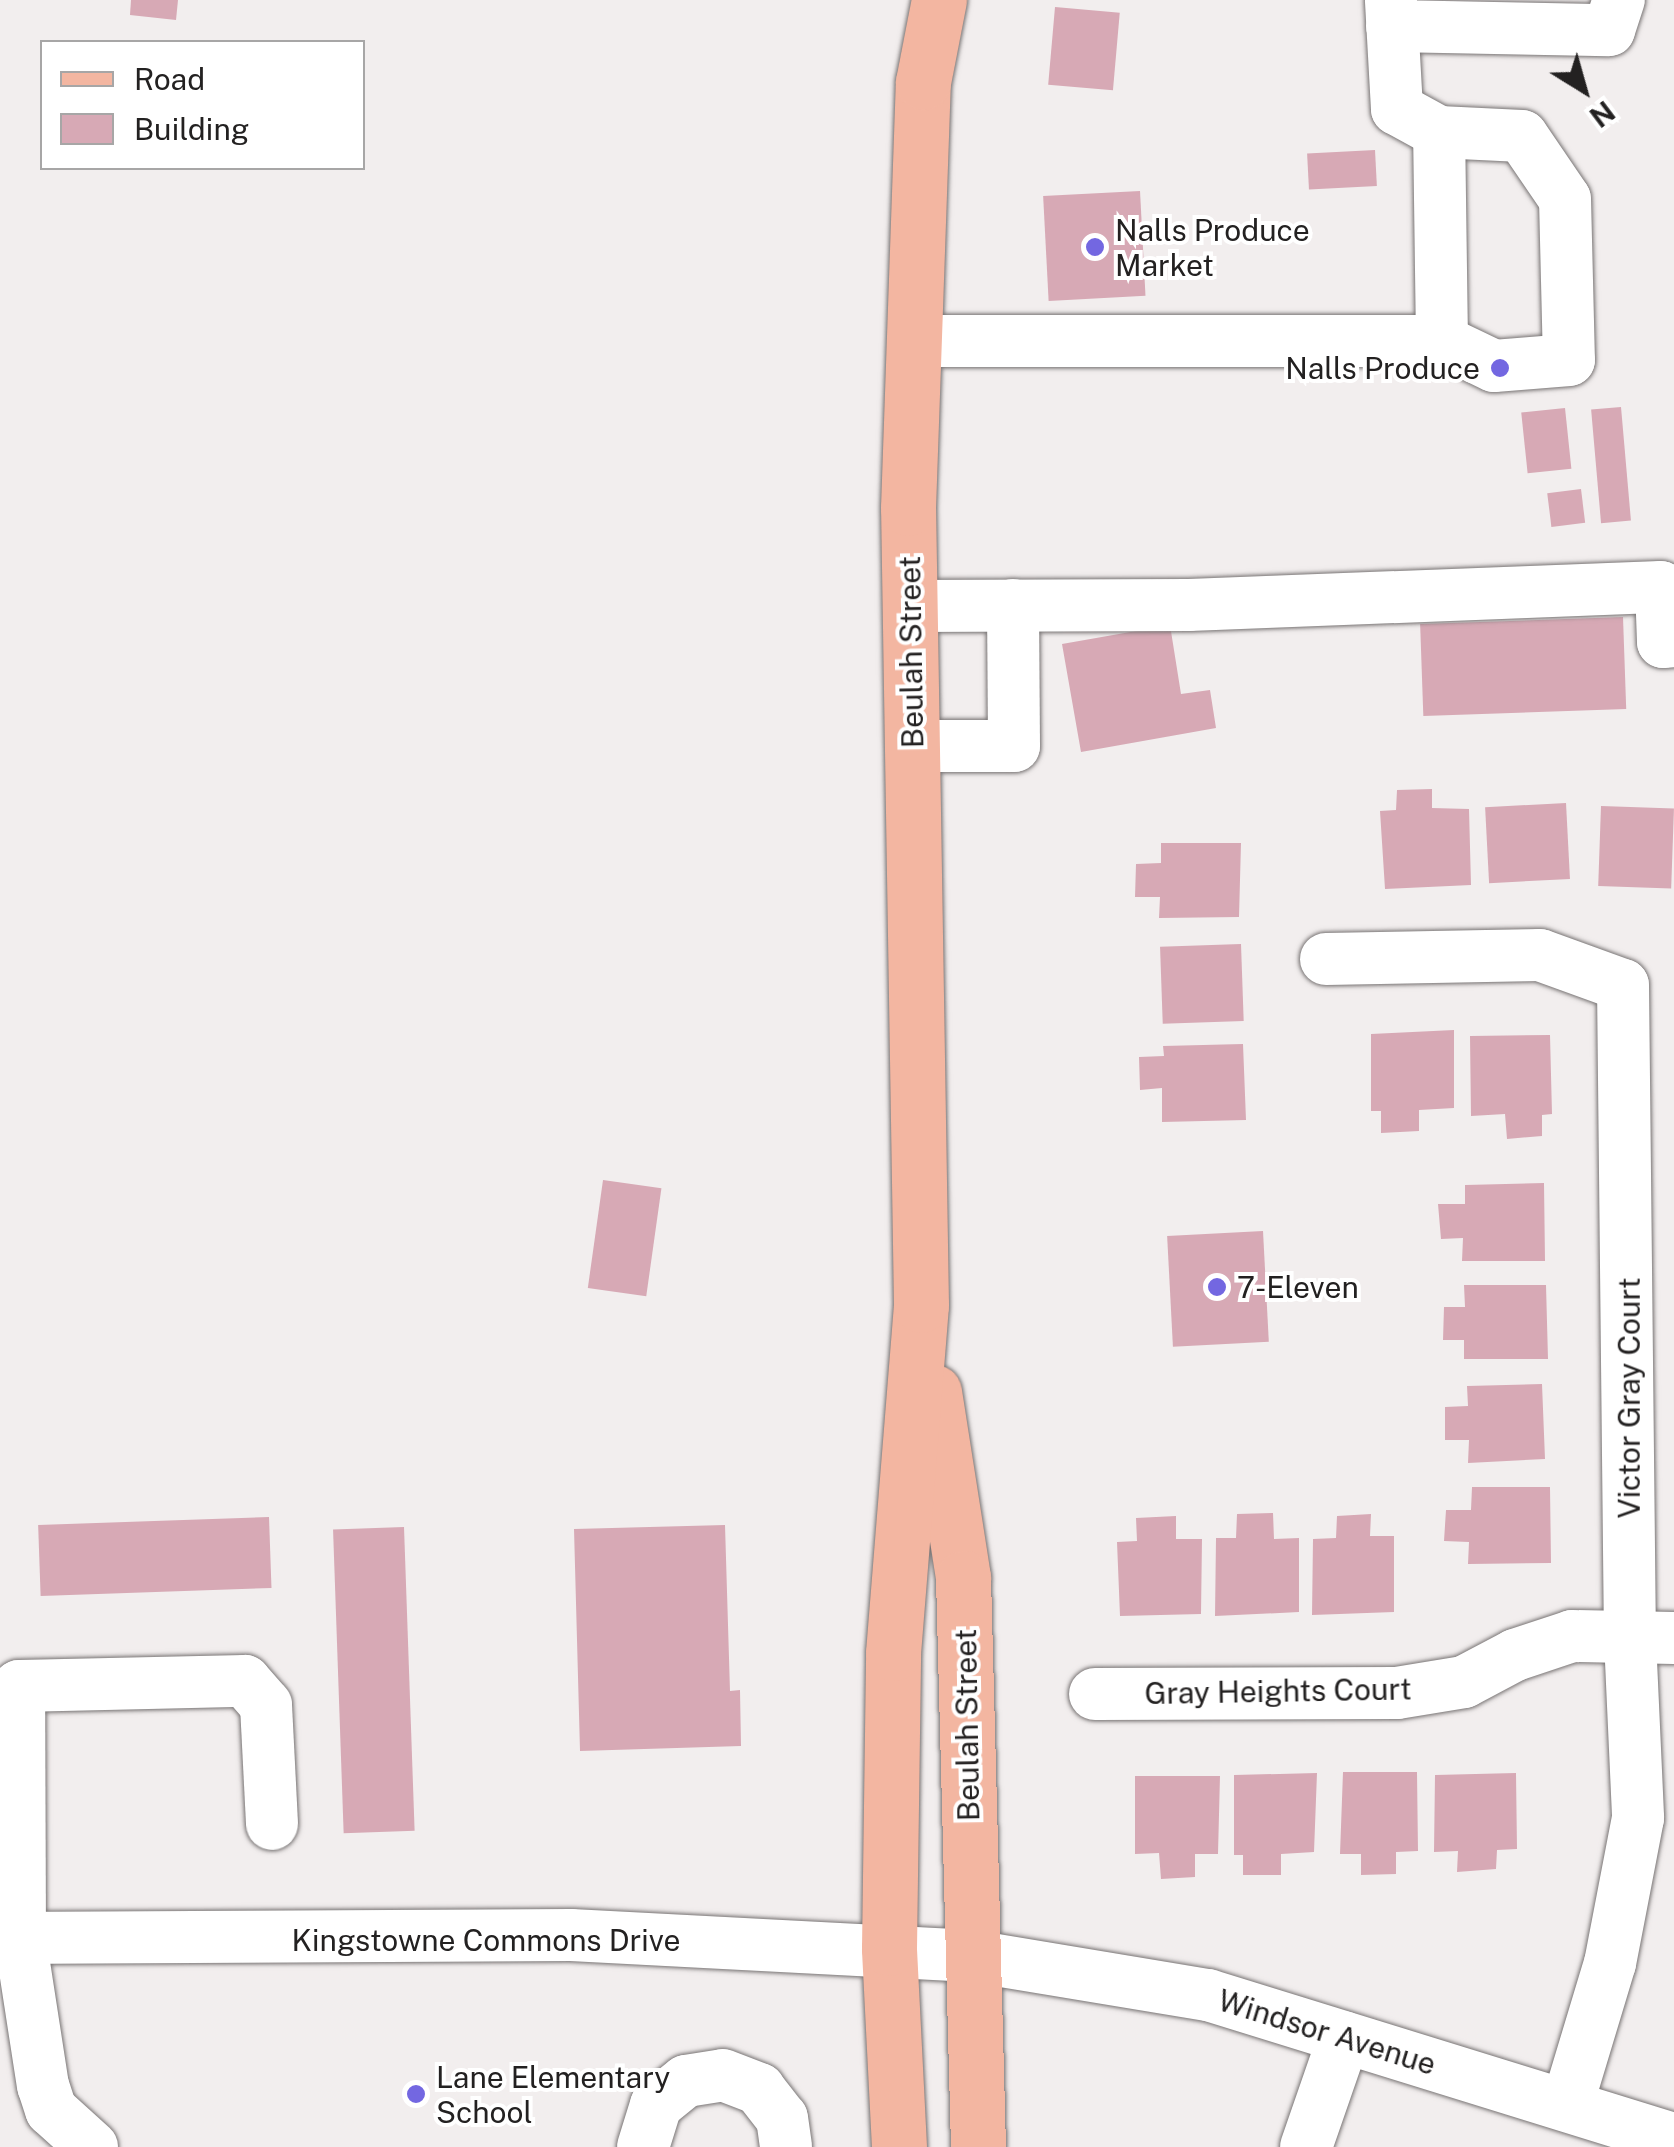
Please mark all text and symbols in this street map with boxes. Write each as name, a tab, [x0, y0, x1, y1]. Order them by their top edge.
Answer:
legend	[40, 40, 365, 170]
north arrow	[1534, 40, 1634, 140]
text: Road	[134, 61, 205, 97]
text: N	[1584, 95, 1621, 134]
text: Building	[134, 111, 249, 147]
place label: Nalls Produce Market	[1115, 212, 1310, 282]
marker: Nalls Produce Market	[1084, 236, 1106, 258]
place label: Nalls Produce	[1285, 350, 1480, 386]
marker: Nalls Produce	[1489, 357, 1511, 379]
street label: Beulah Street	[891, 555, 931, 749]
place label: 7-Eleven	[1237, 1269, 1359, 1305]
marker: 7-Eleven	[1206, 1276, 1228, 1298]
street label: Victor Gray Court	[1611, 1277, 1647, 1519]
street label: Beulah Street	[947, 1628, 987, 1822]
street label: Gray Heights Court	[1144, 1671, 1412, 1711]
street label: Kingstowne Commons Drive	[291, 1922, 681, 1958]
street label: Windsor Avenue	[1214, 1982, 1440, 2082]
place label: Lane Elementary School	[436, 2059, 671, 2130]
marker: Lane Elementary School	[405, 2083, 427, 2105]

